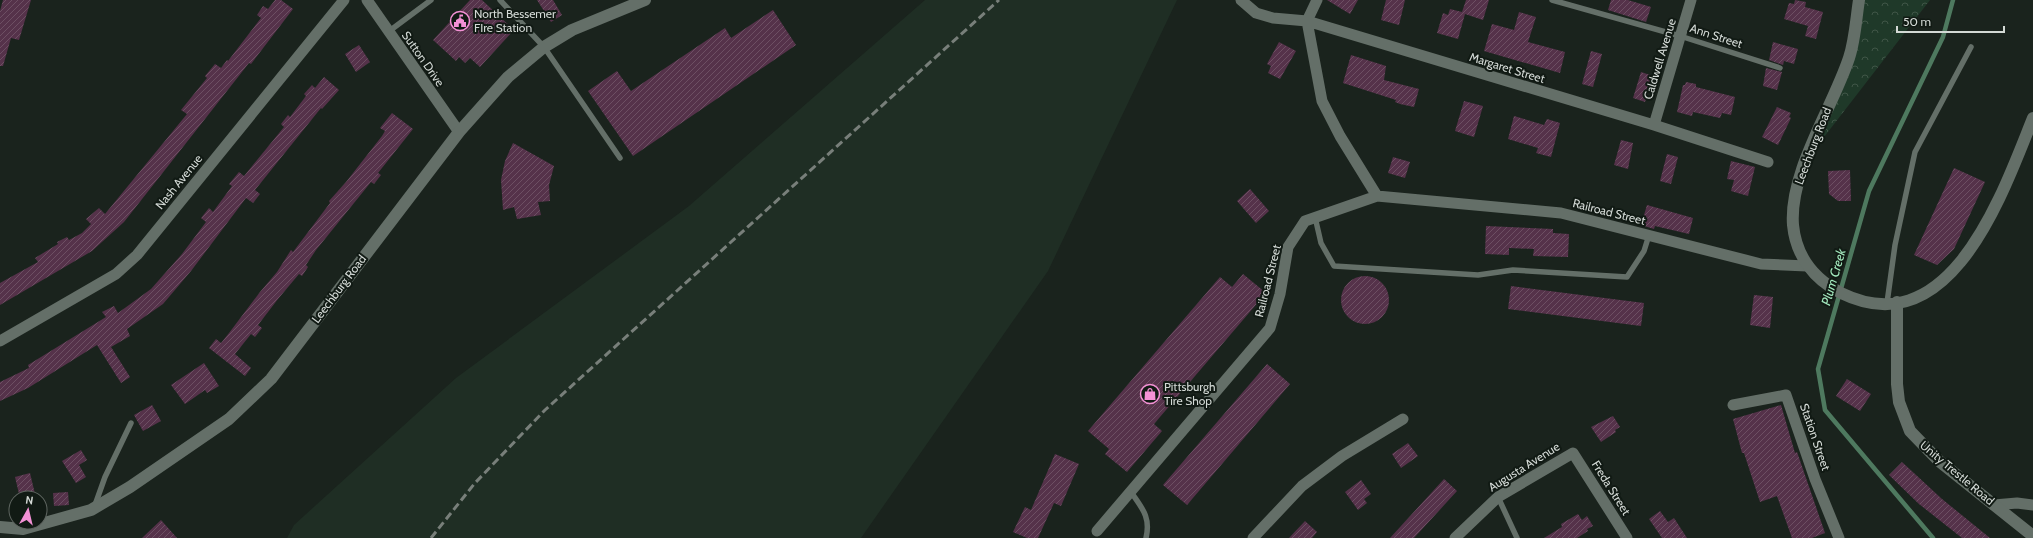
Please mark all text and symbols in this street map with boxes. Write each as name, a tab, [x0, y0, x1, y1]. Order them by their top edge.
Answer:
place label: North Bessemer FIre Station	[474, 6, 556, 35]
scale bar	[1897, 8, 2004, 34]
public building icon: North Bessemer FIre Station	[449, 10, 471, 32]
text: 50 m	[1903, 14, 1931, 29]
street label: Caldwell Avenue	[1640, 17, 1679, 101]
street label: Ann Street	[1688, 20, 1744, 51]
street label: Sutton Drive	[399, 28, 448, 89]
street label: Margaret Street	[1468, 49, 1547, 86]
street label: Leechburg Road	[1791, 105, 1834, 187]
street label: Nash Avenue	[152, 151, 205, 212]
street label: Railroad Street	[1571, 195, 1647, 228]
street label: Railroad Street	[1251, 243, 1284, 319]
water label: Plum Creek	[1817, 246, 1849, 307]
street label: Leechburg Road	[308, 252, 369, 326]
place label: Pittsburgh Tire Shop	[1164, 379, 1216, 408]
shop icon: Pittsburgh Tire Shop	[1139, 383, 1161, 405]
street label: Station Street	[1797, 401, 1834, 472]
street label: Unity Trestle Road	[1917, 437, 1998, 508]
street label: Augusta Avenue	[1485, 439, 1562, 494]
street label: Freda Street	[1589, 458, 1634, 518]
north arrow	[8, 490, 48, 530]
text: N	[25, 493, 34, 508]

